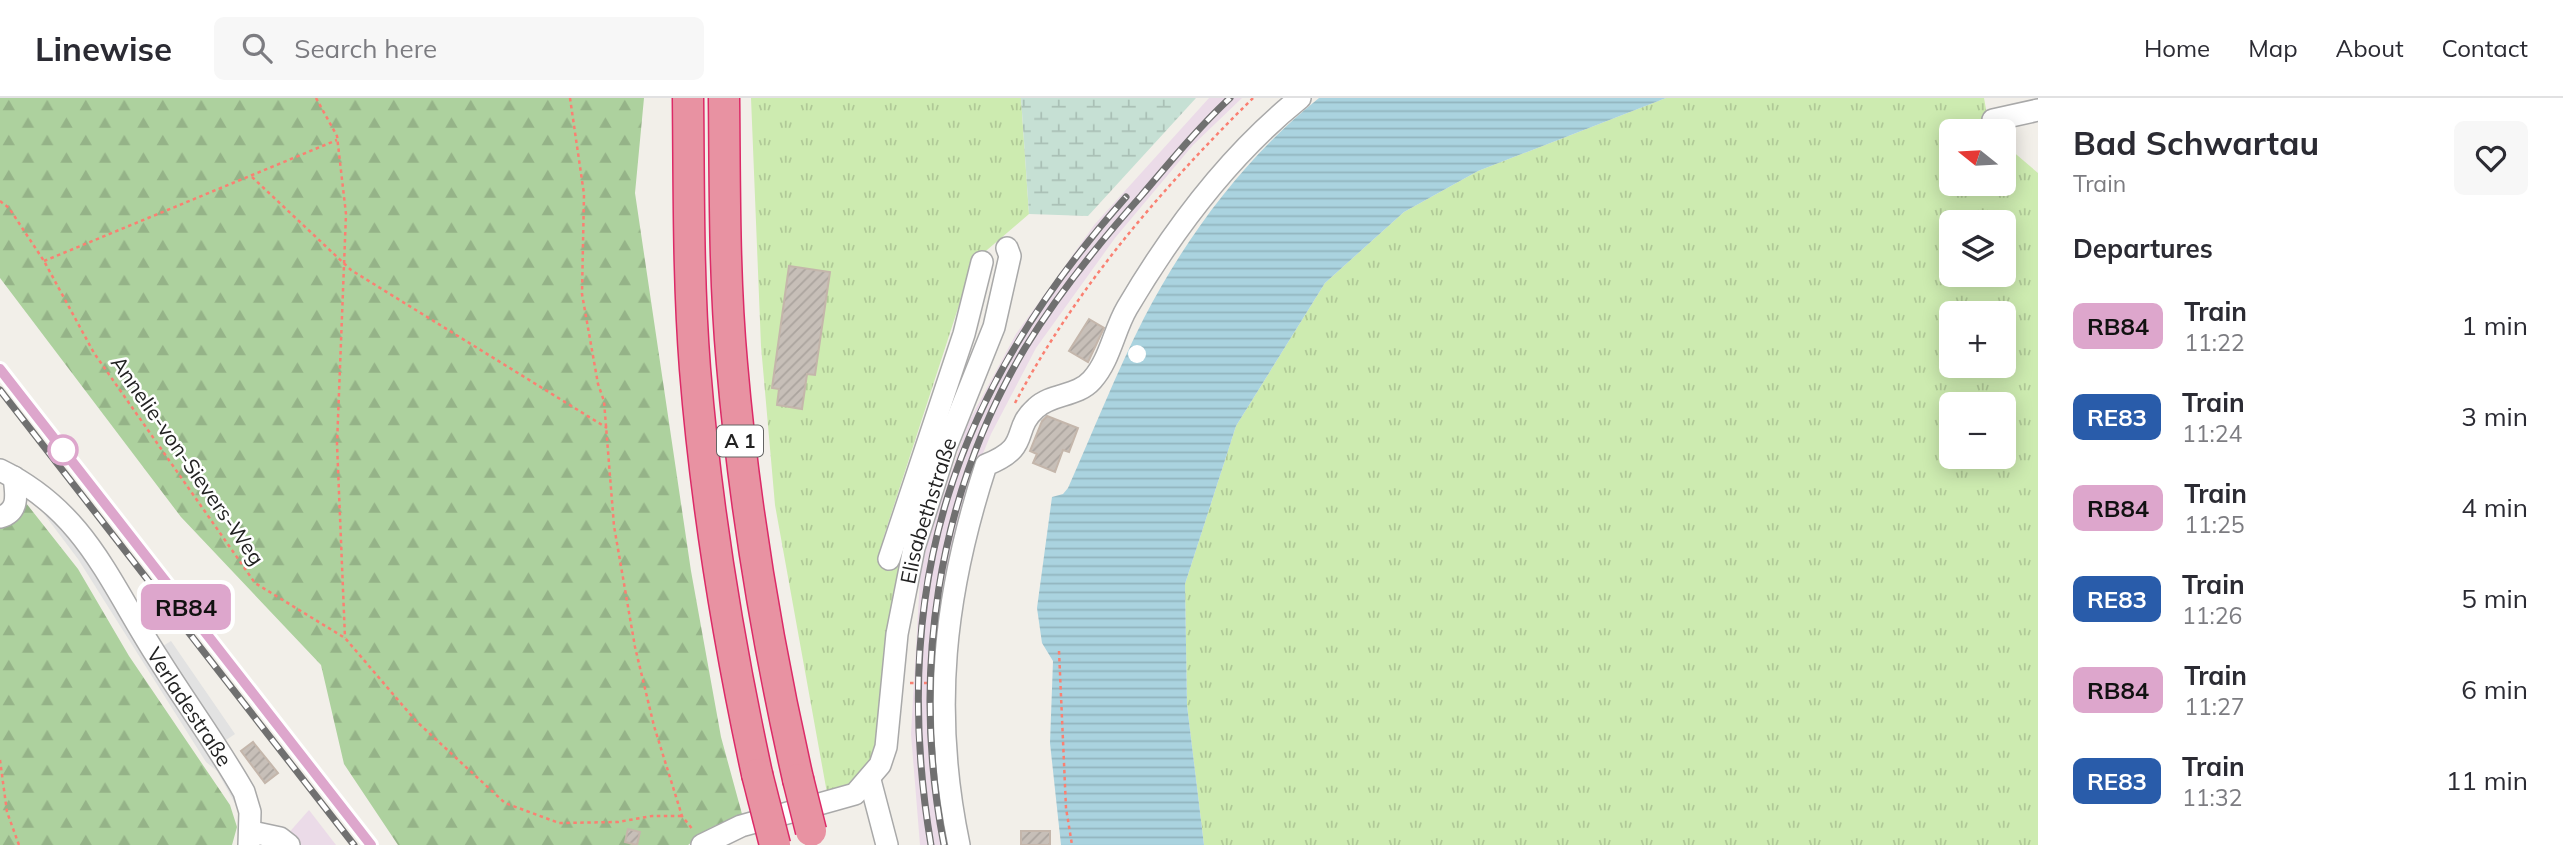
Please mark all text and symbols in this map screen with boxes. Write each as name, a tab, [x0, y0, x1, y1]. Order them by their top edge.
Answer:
search box	[214, 17, 704, 80]
text: Linewise	[35, 28, 172, 69]
icon: search	[238, 29, 276, 67]
text: Search here	[294, 32, 437, 65]
text: Home	[2144, 33, 2210, 63]
text: Map	[2248, 33, 2298, 63]
text: About	[2336, 33, 2404, 63]
text: Contact	[2442, 33, 2528, 63]
north arrow	[1939, 119, 2016, 196]
map controls	[1939, 119, 2016, 469]
button: heart	[2454, 121, 2528, 195]
text: Bad Schwartau	[2073, 122, 2319, 163]
text: Train	[2073, 169, 2126, 198]
button: layers	[1939, 210, 2016, 287]
text: Departures	[2073, 232, 2213, 265]
text: Train	[2184, 295, 2247, 328]
button: +	[1939, 301, 2016, 378]
text: 1 min	[2461, 309, 2528, 342]
text: RB84	[2087, 311, 2149, 341]
text: 11:22	[2184, 328, 2245, 357]
street label: Annelie-von-Sievers-Weg	[106, 350, 270, 570]
text: Train	[2182, 386, 2245, 419]
button: −	[1939, 392, 2016, 469]
text: 3 min	[2461, 400, 2528, 433]
text: RE83	[2087, 402, 2147, 432]
text: 11:24	[2182, 419, 2242, 448]
road number: A 1	[717, 426, 763, 456]
street label: Elisabethstraße	[894, 433, 962, 586]
unlabelled marker	[48, 435, 78, 465]
text: Train	[2184, 477, 2247, 510]
text: 4 min	[2461, 491, 2528, 524]
text: RB84	[2087, 493, 2149, 523]
text: 11:25	[2184, 510, 2245, 539]
text: Train	[2182, 568, 2245, 601]
text: 5 min	[2461, 582, 2528, 615]
line badge: RB84	[137, 584, 235, 630]
text: RE83	[2087, 584, 2147, 614]
text: RB84	[155, 592, 217, 622]
text: 11:26	[2182, 601, 2242, 630]
street label: Verladestraße	[141, 642, 238, 771]
text: Train	[2184, 659, 2247, 692]
text: 6 min	[2461, 673, 2528, 706]
text: RB84	[2087, 675, 2149, 705]
text: 11:27	[2184, 692, 2245, 721]
text: Train	[2182, 750, 2245, 783]
text: 11 min	[2446, 764, 2528, 797]
text: RE83	[2087, 766, 2147, 796]
text: 11:32	[2182, 783, 2242, 812]

